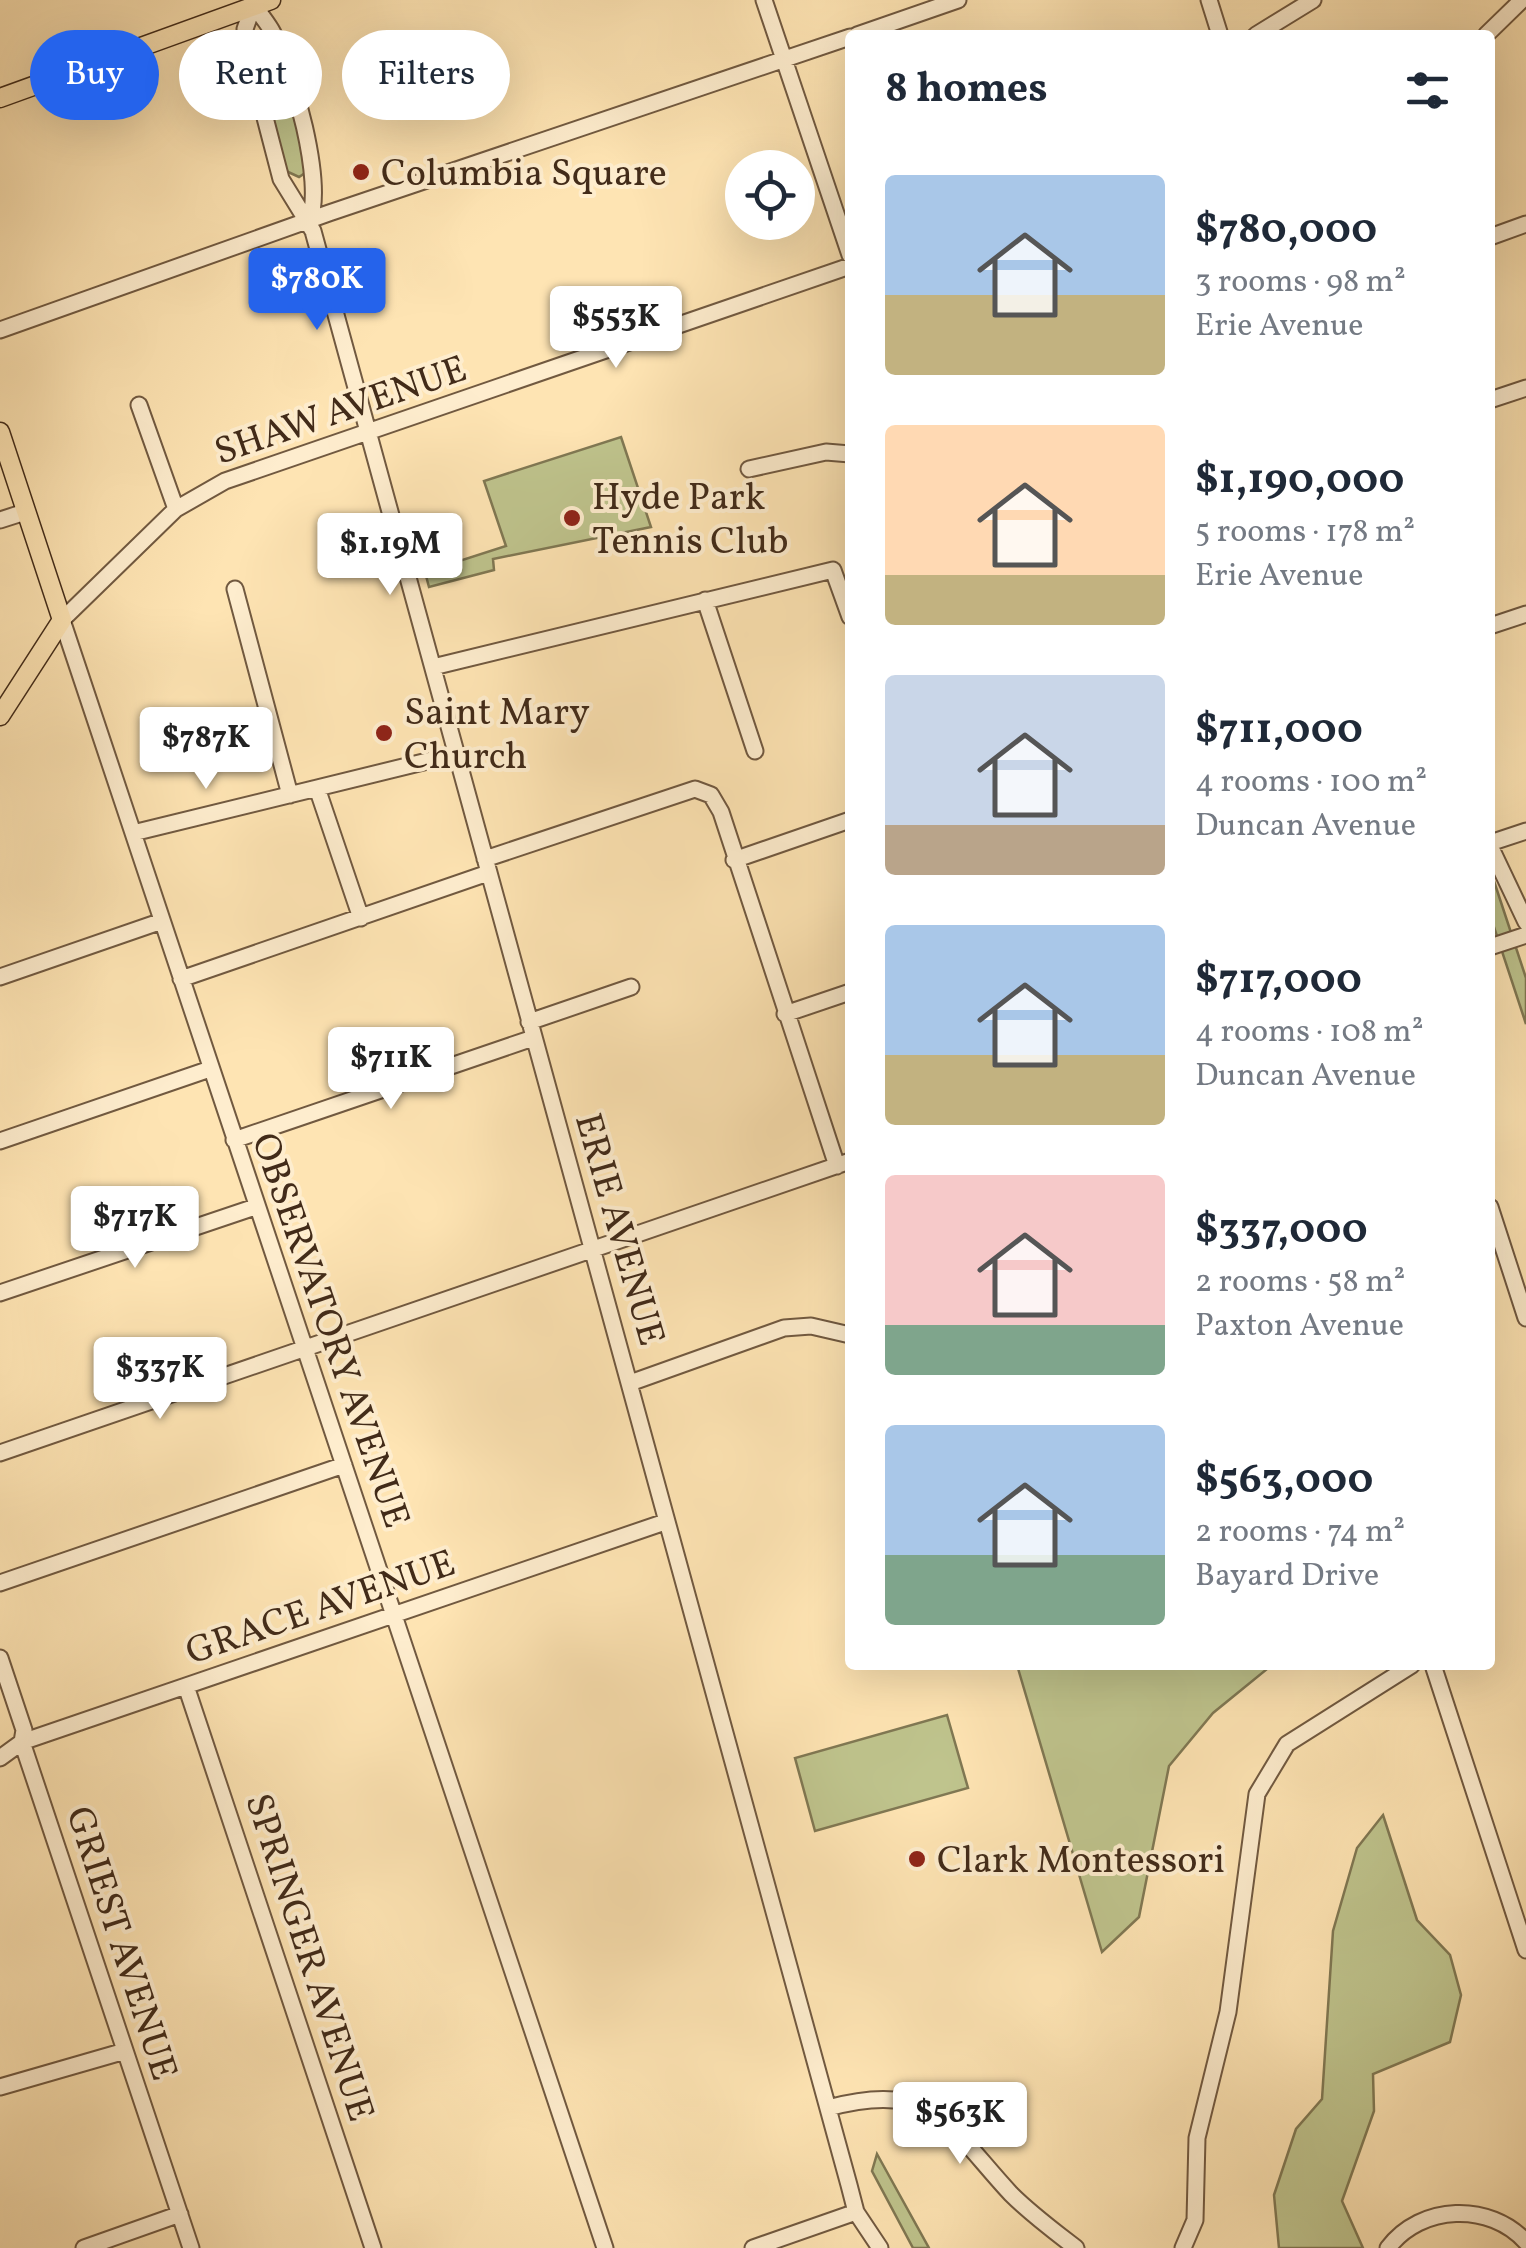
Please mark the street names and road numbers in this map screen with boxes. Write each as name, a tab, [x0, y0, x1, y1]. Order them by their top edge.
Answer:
street label: SHAW AVENUE	[208, 344, 474, 480]
street label: ERIE AVENUE	[559, 1108, 676, 1352]
street label: OBSERVATORY AVENUE	[236, 1127, 421, 1536]
street label: GRACE AVENUE	[179, 1538, 463, 1680]
street label: SPRINGER AVENUE	[230, 1787, 386, 2129]
street label: GRIEST AVENUE	[50, 1800, 189, 2088]

